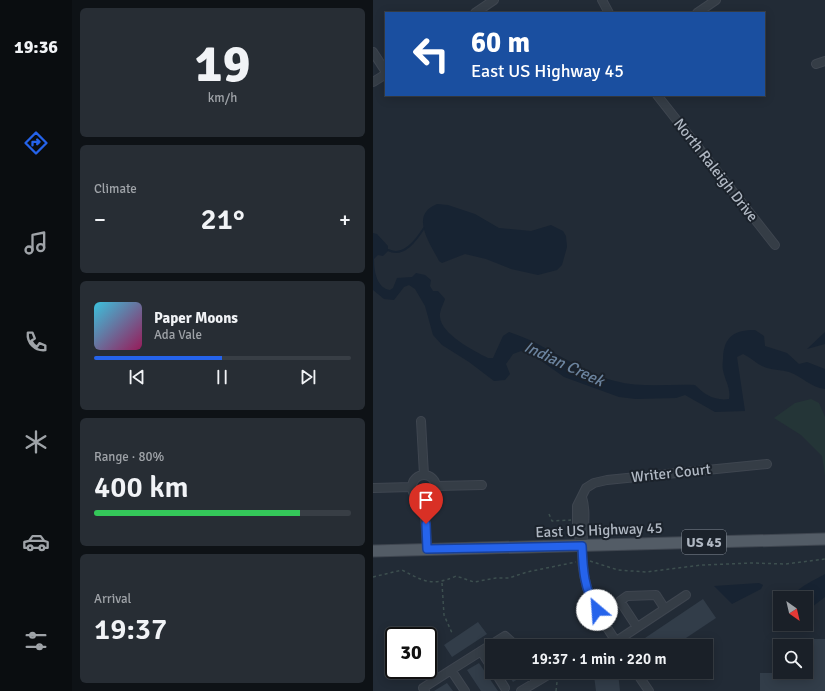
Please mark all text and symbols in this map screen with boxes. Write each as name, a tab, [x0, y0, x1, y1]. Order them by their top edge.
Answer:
text: 60 m	[471, 26, 530, 60]
icon: left	[405, 28, 457, 80]
text: 19	[194, 32, 251, 96]
text: 19:36	[14, 36, 58, 58]
text: East US Highway 45	[471, 60, 624, 82]
text: km/h	[208, 90, 237, 106]
street label: North Raleigh Drive	[670, 115, 762, 225]
icon: directions	[22, 129, 50, 157]
text: Climate	[94, 181, 137, 197]
text: 21°	[201, 201, 244, 238]
text: −	[94, 206, 106, 233]
text: +	[339, 206, 351, 233]
icon: music	[22, 229, 50, 257]
text: Paper Moons	[154, 309, 238, 327]
text: Ada Vale	[154, 327, 202, 343]
icon: phone	[22, 328, 50, 356]
water label: Indian Creek	[521, 337, 609, 392]
icon: previous	[126, 366, 148, 388]
icon: pause	[211, 366, 233, 388]
icon: next	[297, 366, 319, 388]
icon: climate	[22, 428, 50, 456]
text: Range · 80%	[94, 449, 164, 465]
street label: Writer Court	[630, 460, 712, 486]
text: 400 km	[94, 469, 189, 506]
pin	[409, 483, 443, 524]
icon: arrive	[415, 489, 437, 511]
street label: East US Highway 45	[535, 519, 663, 541]
icon: car	[22, 528, 50, 556]
road number: US 45	[682, 530, 726, 554]
position arrow	[576, 589, 618, 631]
text: Arrival	[94, 591, 131, 607]
north arrow	[773, 591, 813, 631]
map controls	[773, 591, 813, 679]
text: 19:37	[94, 611, 167, 648]
icon: filters	[22, 627, 50, 655]
speed limit sign: 30	[385, 627, 437, 679]
button: search	[773, 639, 813, 679]
text: 19:37 · 1 min · 220 m	[532, 650, 666, 668]

